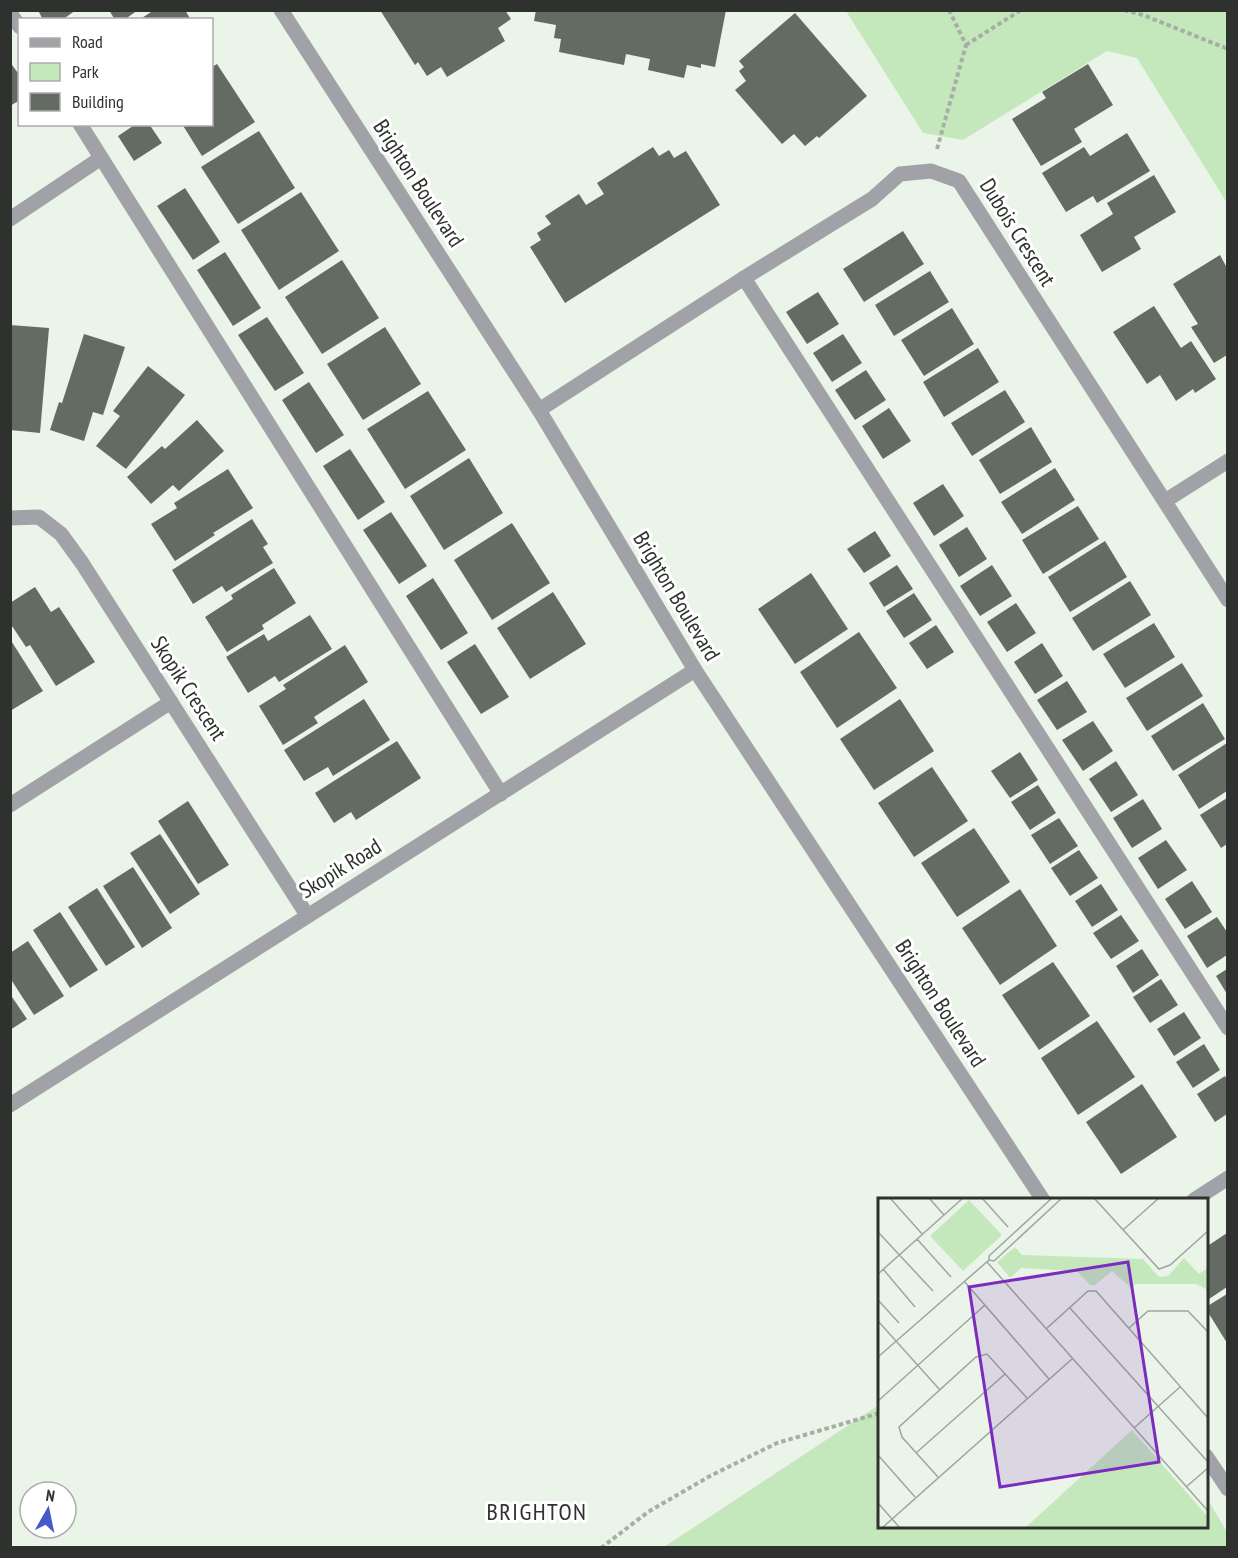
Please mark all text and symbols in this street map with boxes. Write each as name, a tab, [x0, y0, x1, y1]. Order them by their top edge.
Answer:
legend	[18, 18, 213, 126]
text: Road	[72, 30, 103, 53]
text: Park	[72, 60, 99, 83]
text: Building	[72, 90, 124, 113]
street label: Brighton Boulevard	[367, 114, 471, 252]
street label: Dubois Crescent	[974, 173, 1062, 291]
street label: Brighton Boulevard	[627, 526, 727, 666]
street label: Skopik Crescent	[145, 631, 233, 745]
street label: Skopik Road	[294, 832, 386, 904]
street label: Brighton Boulevard	[889, 934, 993, 1072]
inset map	[878, 1198, 1208, 1528]
north arrow	[18, 1480, 78, 1540]
text: N	[45, 1485, 56, 1506]
district label: BRIGHTON	[486, 1496, 588, 1527]

